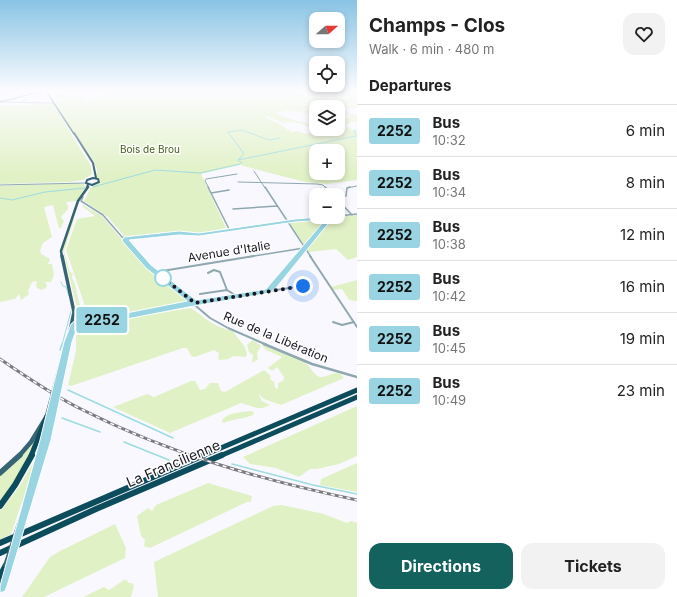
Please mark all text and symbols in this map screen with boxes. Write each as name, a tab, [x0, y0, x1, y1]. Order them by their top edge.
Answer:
north arrow	[309, 12, 345, 48]
map controls	[309, 12, 345, 224]
button: heart	[623, 13, 665, 55]
text: Champs - Clos	[369, 14, 505, 37]
text: Walk · 6 min · 480 m	[369, 41, 494, 57]
button: locate	[309, 56, 345, 92]
text: Departures	[369, 76, 451, 95]
button: layers	[309, 100, 345, 136]
text: Bus	[432, 113, 460, 132]
text: 6 min	[626, 121, 665, 140]
text: 2252	[377, 122, 412, 139]
text: 10:32	[432, 132, 466, 148]
park label: Bois de Brou	[120, 143, 180, 155]
button: +	[309, 144, 345, 180]
text: Bus	[432, 165, 460, 184]
text: 8 min	[626, 173, 665, 192]
text: 2252	[377, 174, 412, 191]
text: 10:34	[432, 184, 466, 200]
button: −	[309, 188, 345, 224]
text: Bus	[432, 217, 460, 236]
text: 12 min	[620, 225, 665, 244]
text: 2252	[377, 226, 412, 243]
text: 10:38	[432, 236, 466, 252]
street label: Avenue d'Italie	[187, 237, 271, 265]
unlabelled marker	[154, 269, 172, 287]
text: Bus	[432, 269, 460, 288]
your location	[293, 276, 313, 296]
text: 16 min	[620, 277, 665, 296]
text: 2252	[377, 278, 412, 295]
text: 10:42	[432, 288, 466, 304]
line badge: 2252	[74, 307, 130, 333]
street label: Rue de la Libération	[221, 308, 331, 366]
text: 2252	[84, 311, 120, 328]
text: Bus	[432, 321, 460, 340]
text: 19 min	[620, 329, 665, 348]
text: 2252	[377, 330, 412, 347]
text: 10:45	[432, 340, 466, 356]
text: Bus	[432, 373, 460, 392]
text: 23 min	[617, 381, 665, 400]
text: 2252	[377, 382, 412, 399]
text: 10:49	[432, 392, 466, 408]
street label: La Francilienne	[124, 436, 222, 490]
button: Directions	[369, 543, 513, 589]
button: Tickets	[521, 543, 665, 589]

